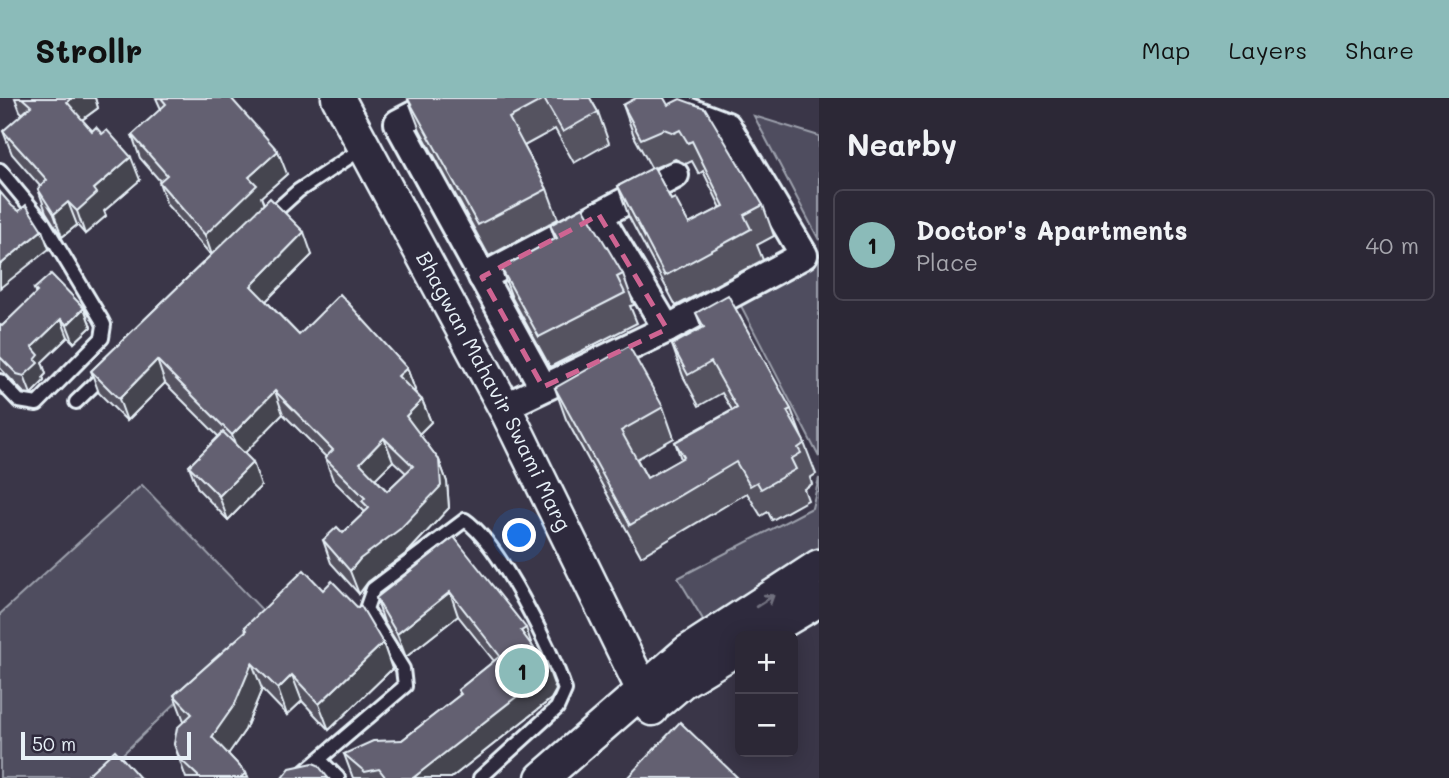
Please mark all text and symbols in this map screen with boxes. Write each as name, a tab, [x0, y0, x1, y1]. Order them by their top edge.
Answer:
text: Strollr	[35, 28, 143, 71]
text: Map	[1142, 34, 1190, 65]
text: Layers	[1228, 34, 1307, 65]
text: Share	[1345, 34, 1414, 65]
text: Nearby	[847, 124, 957, 164]
text: Doctor's Apartments	[916, 213, 1188, 247]
text: 1	[867, 230, 877, 260]
text: 40 m	[1366, 230, 1419, 260]
street label: Bhagwan Mahavir Swami Marg	[411, 246, 578, 535]
text: Place	[916, 247, 978, 277]
your location	[502, 518, 536, 552]
one-way arrow	[754, 594, 774, 608]
map controls	[735, 631, 798, 757]
button: +	[735, 631, 798, 694]
pin: 1	[499, 645, 545, 697]
button: −	[735, 694, 798, 757]
scale bar	[21, 729, 191, 761]
text: 50 m	[32, 731, 76, 756]

